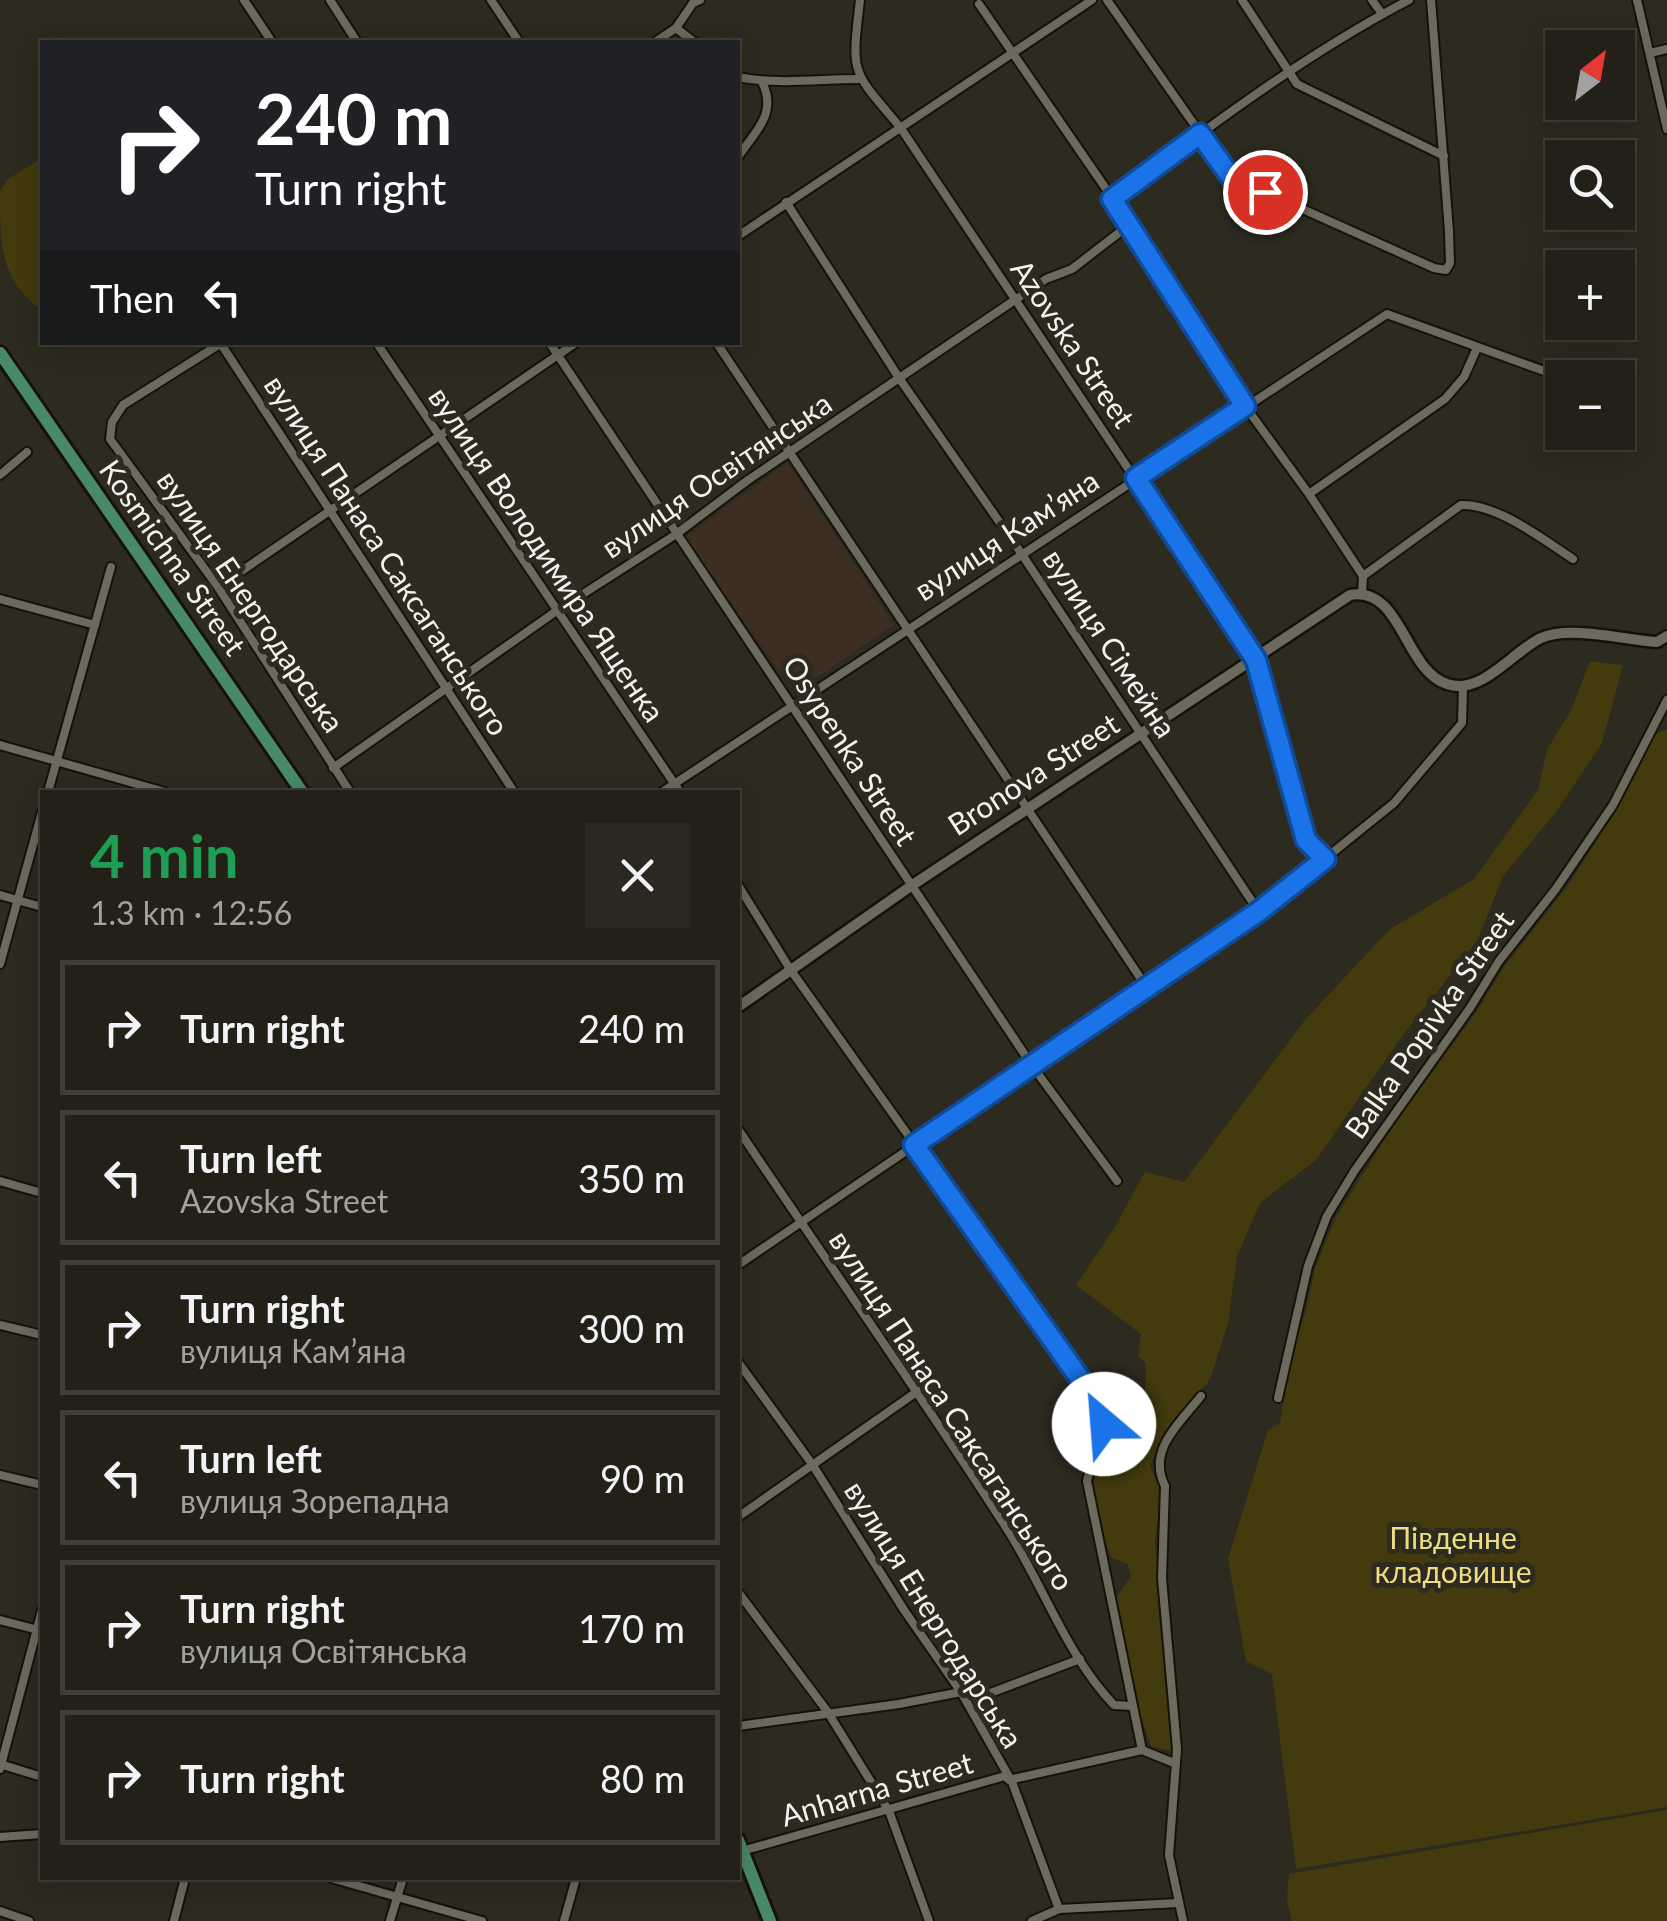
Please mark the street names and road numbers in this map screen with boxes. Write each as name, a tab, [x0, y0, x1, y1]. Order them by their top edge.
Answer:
street label: Azovska Street	[1004, 252, 1143, 434]
street label: вулиця Панаса Саксаганського	[258, 368, 518, 742]
street label: вулиця Володимира Ященка	[422, 380, 673, 728]
street label: вулиця Освітянська	[594, 384, 838, 565]
street label: Kosmichna Street	[93, 452, 254, 662]
street label: вулиця Кам’яна	[907, 461, 1105, 607]
street label: вулиця Енергодарська	[151, 463, 353, 739]
street label: вулиця Сімейна	[1036, 542, 1185, 744]
street label: Osypenka Street	[776, 649, 925, 851]
street label: Bronova Street	[941, 705, 1125, 842]
street label: Balka Popivka Street	[1336, 903, 1521, 1145]
street label: вулиця Панаса Саксаганського	[823, 1223, 1083, 1597]
street label: вулиця Енергодарська	[838, 1474, 1032, 1754]
street label: Anharna Street	[776, 1743, 977, 1833]

